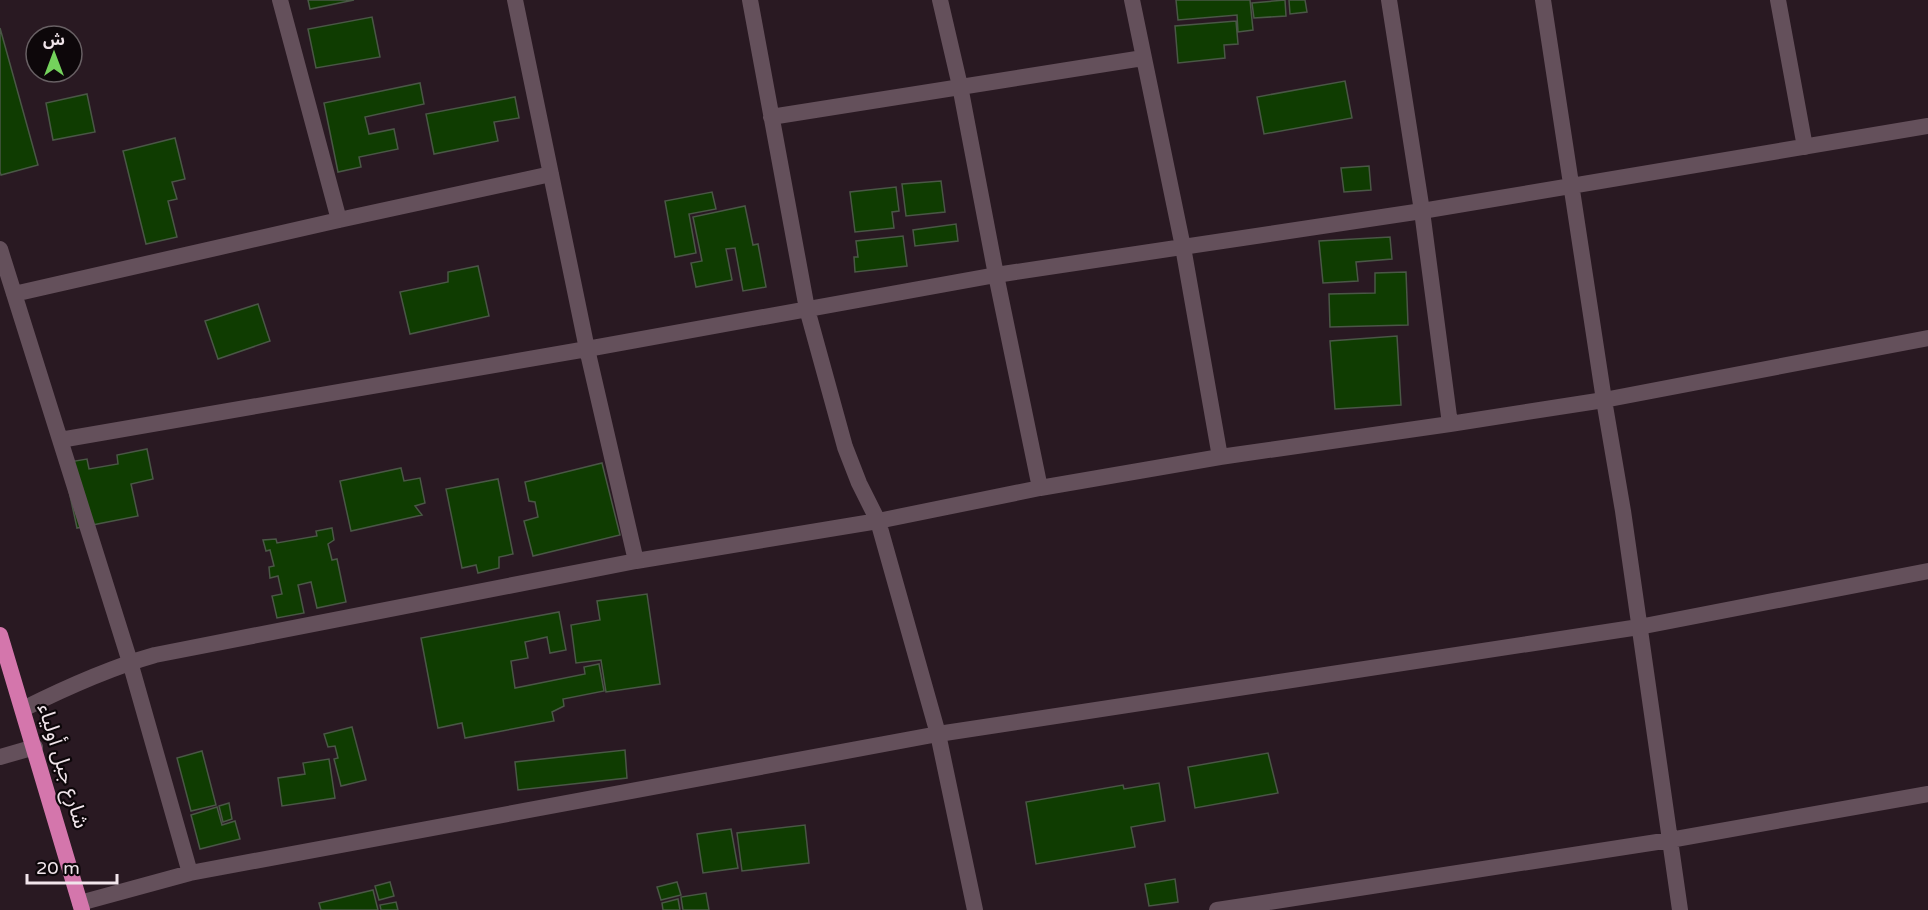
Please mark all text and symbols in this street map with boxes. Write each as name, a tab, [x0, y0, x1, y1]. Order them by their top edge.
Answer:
north arrow	[24, 24, 84, 84]
text: ش	[43, 30, 65, 50]
street label: شارع جبل أولياء	[30, 700, 94, 832]
scale bar	[27, 847, 117, 885]
text: 20 m	[36, 857, 80, 879]

